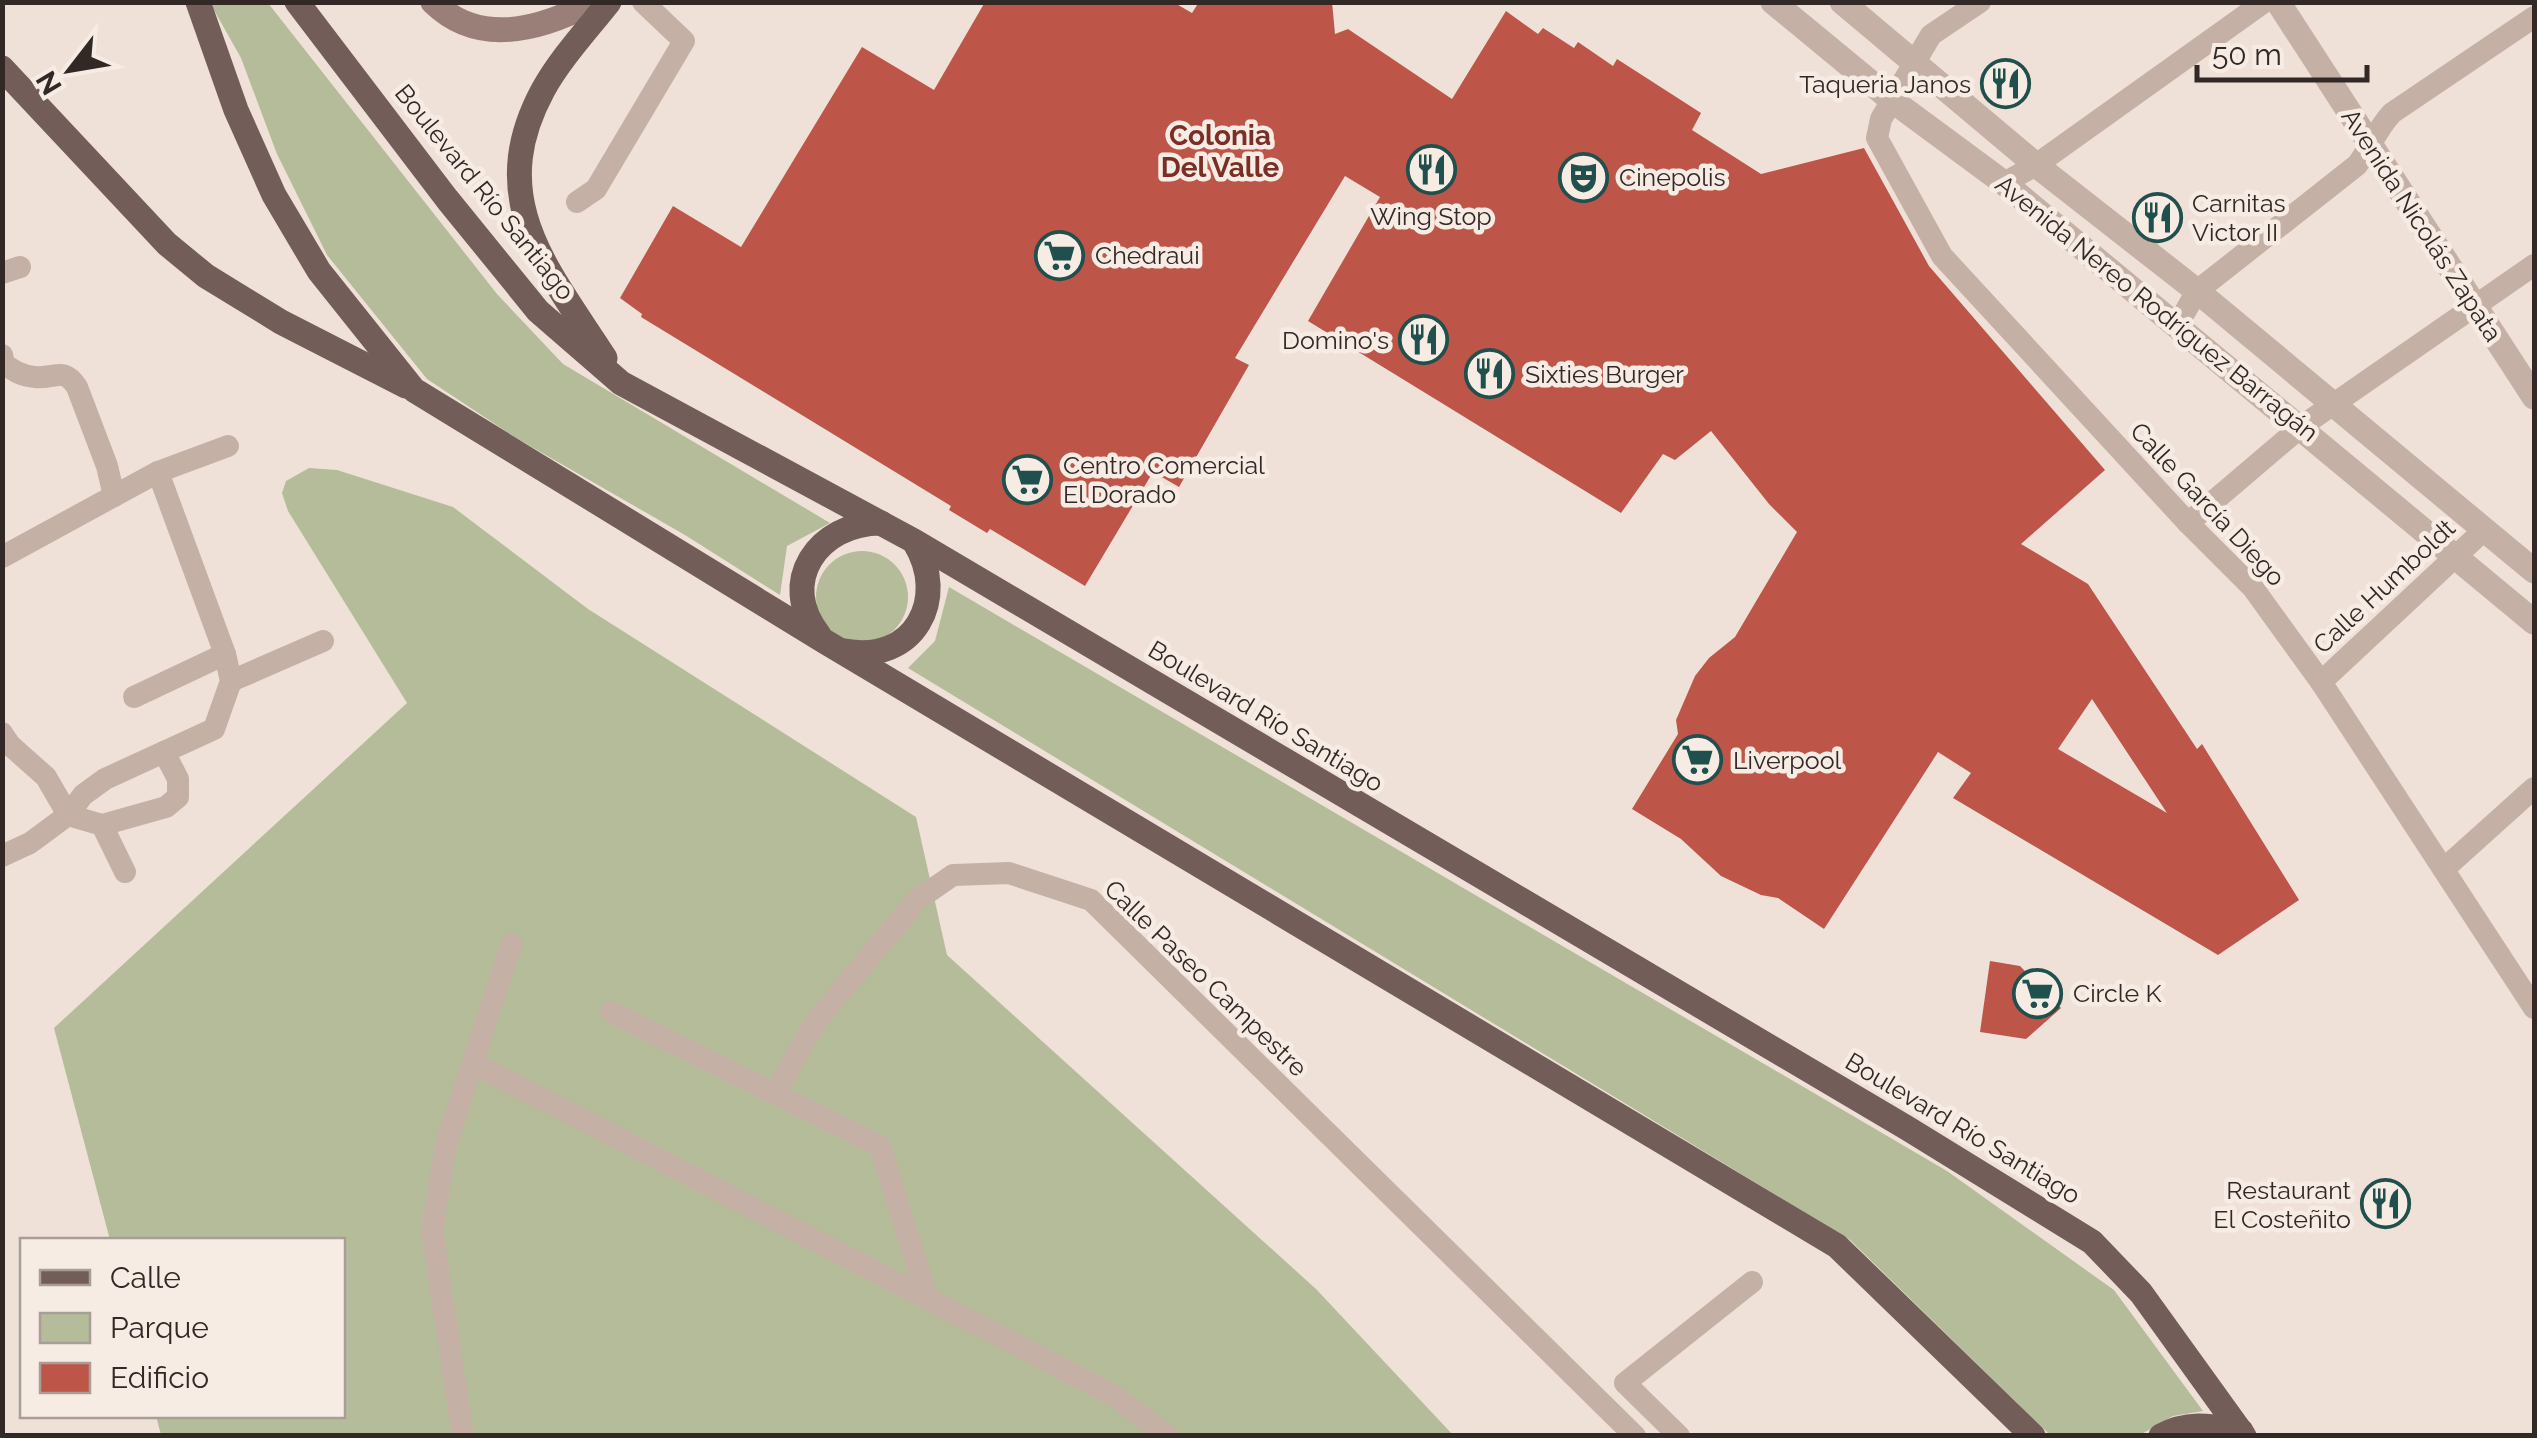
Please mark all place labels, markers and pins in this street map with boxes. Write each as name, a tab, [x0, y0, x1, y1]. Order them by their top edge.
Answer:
restaurant icon: Taqueria Janos	[1980, 58, 2032, 110]
place label: Taqueria Janos	[1799, 69, 1971, 99]
restaurant icon: Wing Stop	[1405, 144, 1457, 196]
theatre icon: Cinepolis	[1558, 151, 1610, 203]
place label: Cinepolis	[1619, 162, 1725, 192]
place label: Carnitas Victor II	[2192, 188, 2286, 247]
restaurant icon: Carnitas Victor II	[2131, 191, 2183, 243]
place label: Wing Stop	[1370, 201, 1492, 231]
supermarket icon: Chedraui	[1034, 229, 1086, 281]
place label: Chedraui	[1095, 240, 1200, 270]
restaurant icon: Domino's	[1398, 314, 1450, 366]
place label: Domino's	[1282, 325, 1389, 355]
restaurant icon: Sixties Burger	[1464, 348, 1516, 400]
place label: Sixties Burger	[1525, 359, 1684, 389]
place label: Centro Comercial El Dorado	[1063, 450, 1265, 509]
supermarket icon: Centro Comercial El Dorado	[1002, 453, 1054, 505]
supermarket icon: Liverpool	[1672, 734, 1724, 786]
place label: Liverpool	[1733, 745, 1842, 775]
supermarket icon: Circle K	[2012, 967, 2064, 1019]
place label: Circle K	[2073, 978, 2163, 1008]
place label: Restaurant El Costeñito	[2213, 1175, 2352, 1234]
restaurant icon: Restaurant El Costeñito	[2360, 1178, 2412, 1230]

